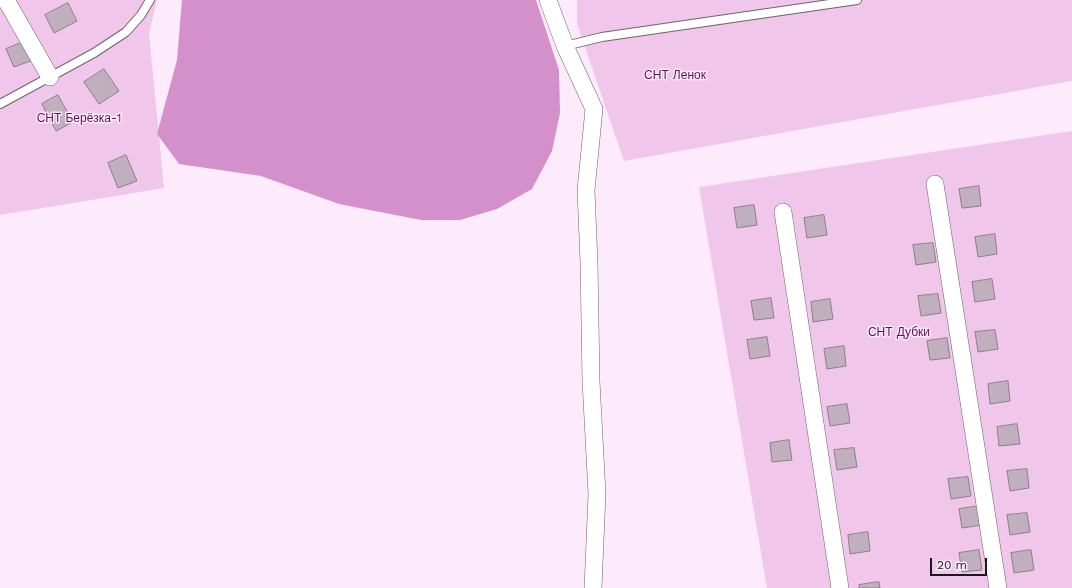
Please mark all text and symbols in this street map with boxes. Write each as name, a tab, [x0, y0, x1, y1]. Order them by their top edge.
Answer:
park label: СНТ Ленок	[644, 68, 706, 82]
park label: СНТ Берёзка-1	[37, 111, 121, 125]
park label: СНТ Дубки	[868, 325, 930, 339]
scale bar	[932, 550, 989, 576]
text: 20 m	[937, 558, 967, 572]

